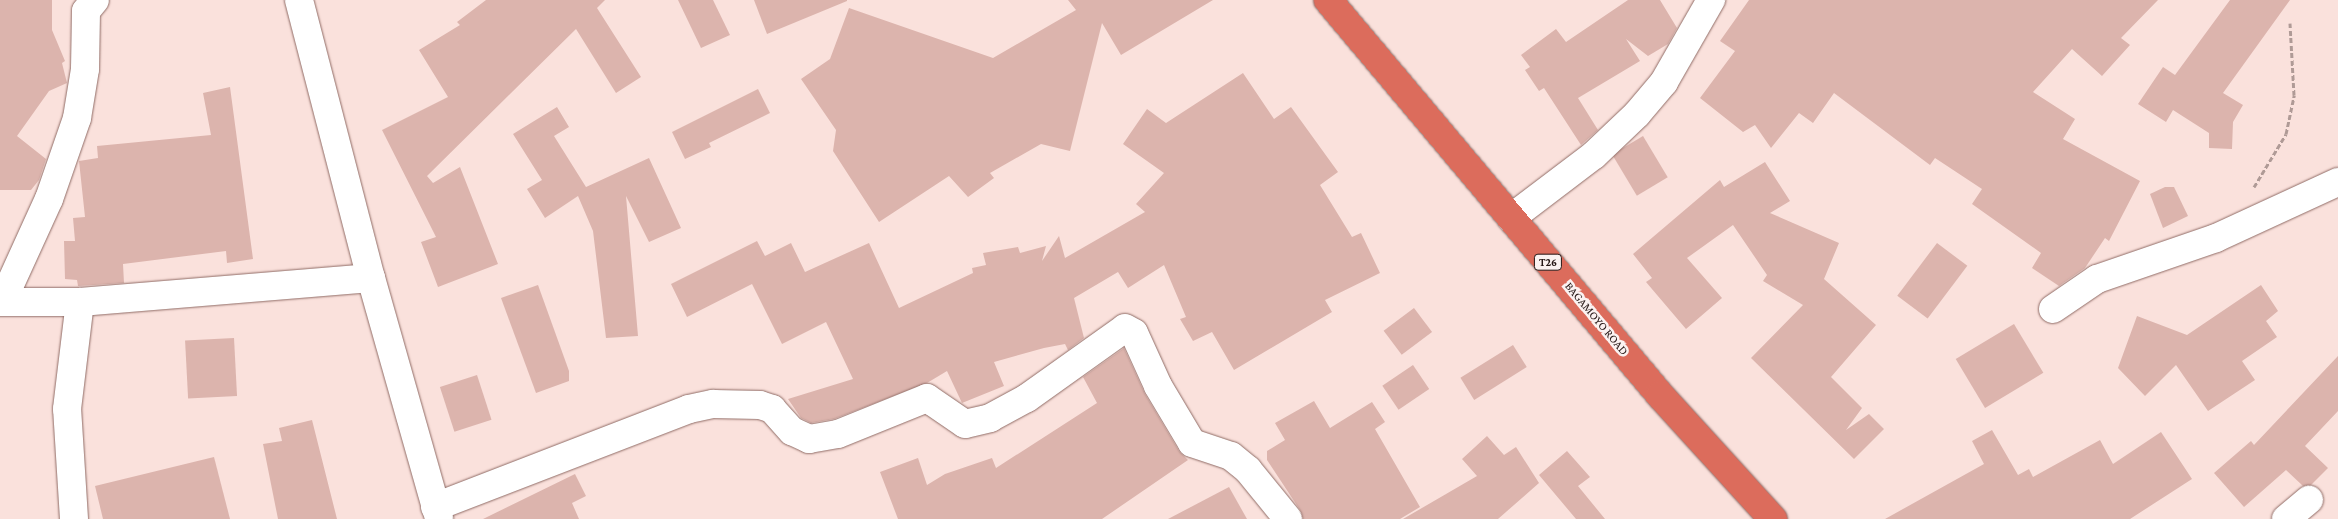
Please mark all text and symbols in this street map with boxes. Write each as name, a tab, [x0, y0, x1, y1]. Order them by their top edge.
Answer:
road number: T26	[1533, 253, 1563, 270]
street label: BAGAMOYO ROAD	[1561, 280, 1631, 358]

